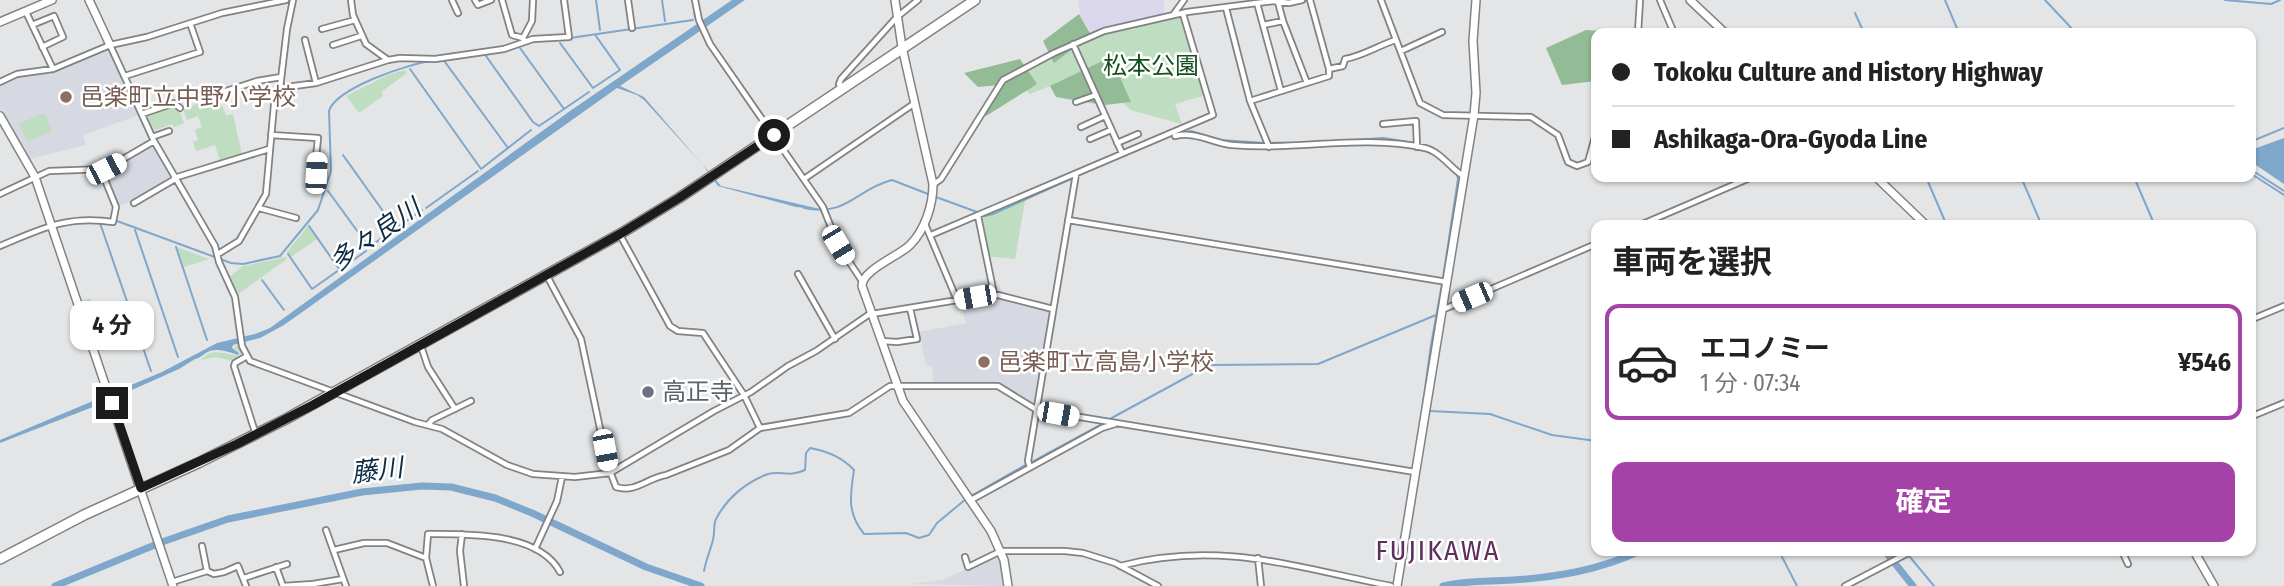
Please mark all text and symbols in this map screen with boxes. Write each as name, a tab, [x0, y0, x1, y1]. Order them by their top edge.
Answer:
park label: 松本公園	[1103, 52, 1199, 80]
text: Tokoku Culture and History Highway	[1654, 57, 2043, 88]
place label: 邑楽町立中野小学校	[80, 83, 296, 111]
marker: 邑楽町立中野小学校	[58, 89, 74, 105]
route start	[758, 119, 790, 151]
text: Ashikaga-Ora-Gyoda Line	[1654, 124, 1927, 155]
car	[83, 150, 130, 188]
car	[305, 151, 328, 195]
water label: 多々良川	[324, 191, 429, 278]
car	[819, 222, 858, 268]
text: 車両を選択	[1612, 243, 1772, 281]
car	[1449, 279, 1496, 315]
car	[953, 283, 998, 311]
callout: 4 分	[70, 302, 154, 350]
text: 4 分	[92, 311, 132, 339]
icon: car	[1616, 331, 1679, 394]
text: エコノミー	[1700, 333, 1830, 364]
text: ¥546	[2178, 347, 2231, 378]
place label: 邑楽町立高島小学校	[998, 348, 1214, 376]
marker: 邑楽町立高島小学校	[976, 354, 992, 370]
text: 1 分 · 07:34	[1700, 369, 1800, 397]
place label: 高正寺	[662, 378, 734, 406]
marker: 高正寺	[640, 384, 656, 400]
route end	[96, 387, 128, 419]
car	[1036, 400, 1081, 428]
car	[591, 427, 620, 473]
water label: 藤川	[349, 452, 408, 489]
button: 確定	[1612, 462, 2235, 542]
district label: FUJIKAWA	[1376, 534, 1500, 567]

